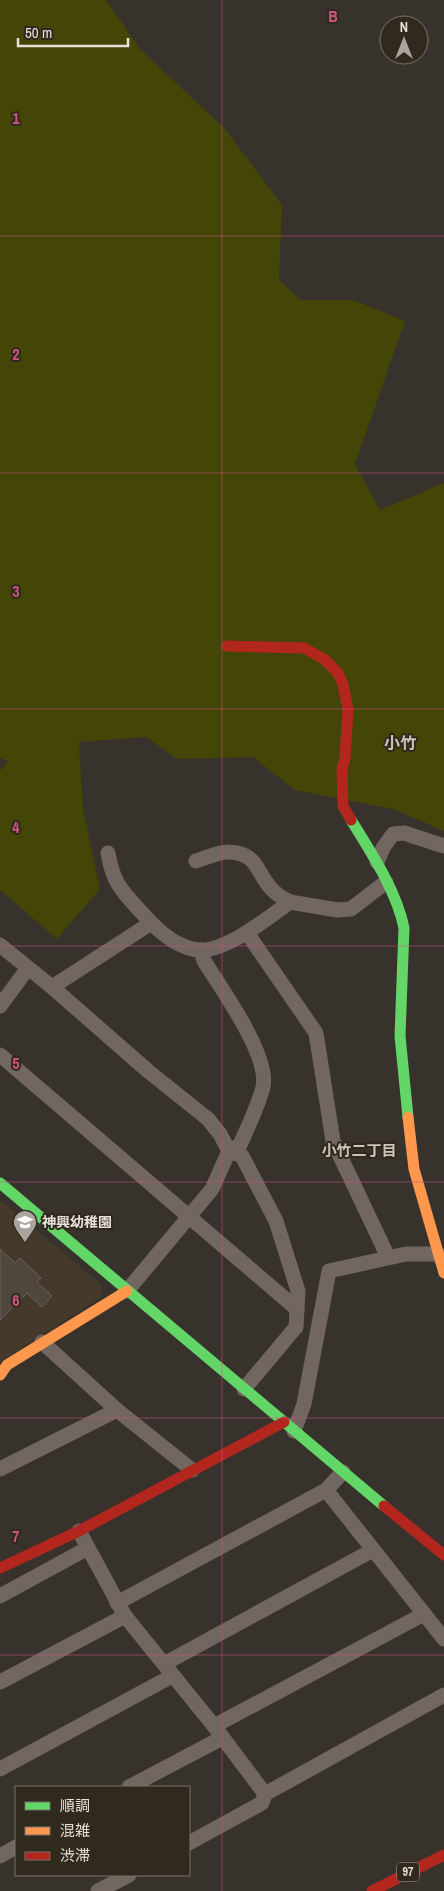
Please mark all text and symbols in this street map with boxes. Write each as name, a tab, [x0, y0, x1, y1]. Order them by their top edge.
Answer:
text: B	[328, 5, 338, 27]
scale bar	[18, 15, 128, 47]
north arrow	[379, 15, 429, 65]
text: N	[400, 18, 408, 36]
text: 50 m	[25, 22, 52, 43]
text: 1	[12, 107, 20, 129]
text: 2	[12, 343, 20, 365]
text: 3	[12, 580, 20, 602]
district label: 小竹	[384, 732, 416, 754]
text: 4	[12, 816, 20, 838]
text: 5	[12, 1052, 20, 1074]
district label: 小竹二丁目	[321, 1140, 397, 1161]
school or university icon: 神興幼稚園	[12, 1209, 38, 1243]
place label: 神興幼稚園	[42, 1213, 112, 1231]
text: 6	[12, 1289, 20, 1311]
text: 7	[12, 1525, 20, 1547]
legend	[15, 1786, 190, 1876]
text: 順調	[60, 1795, 90, 1816]
text: 混雑	[60, 1820, 90, 1841]
text: 渋滞	[60, 1845, 90, 1866]
road number: 97	[397, 1862, 419, 1881]

